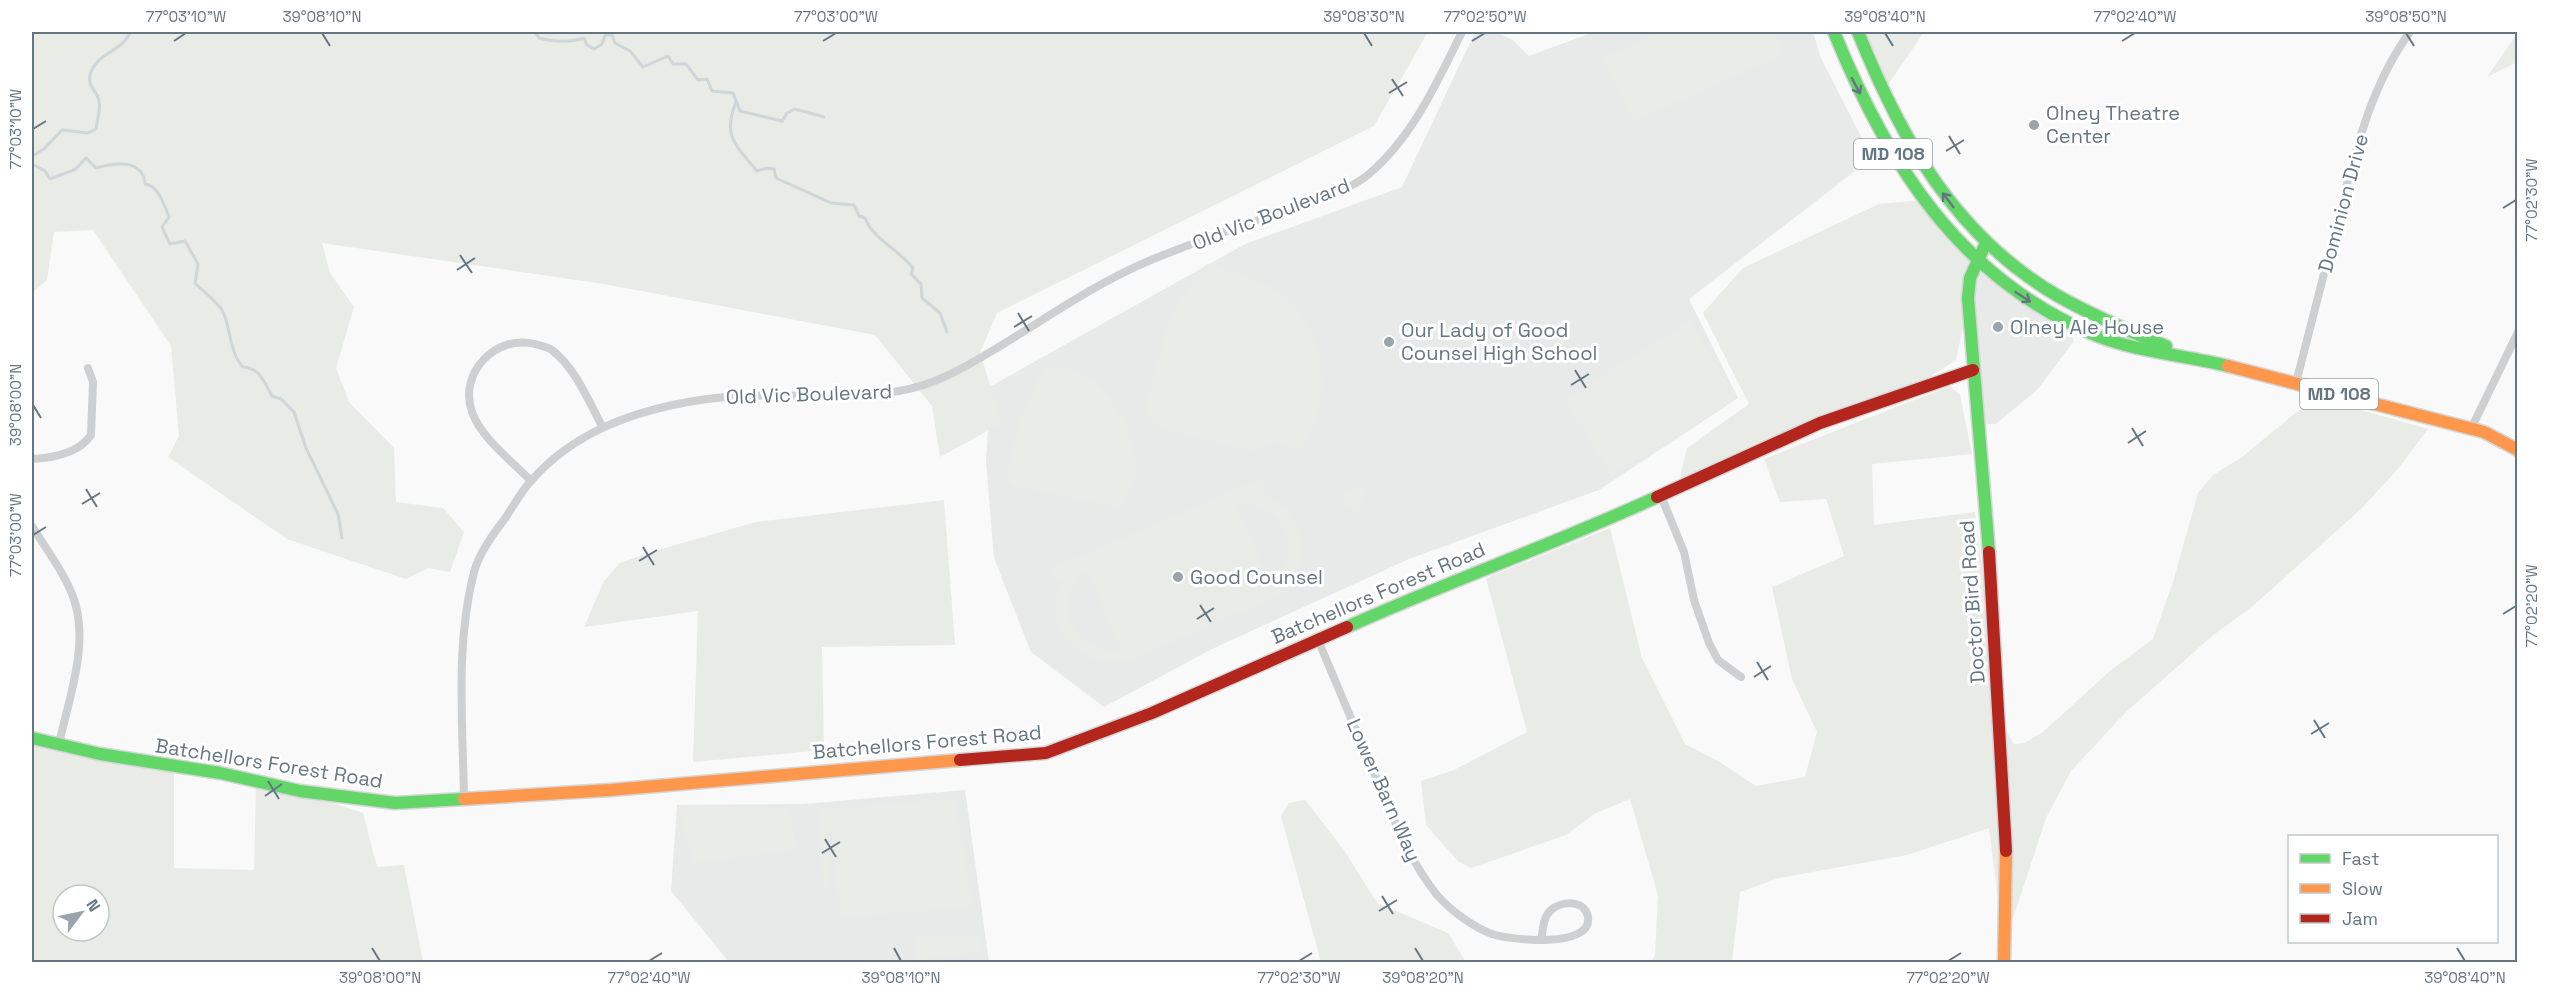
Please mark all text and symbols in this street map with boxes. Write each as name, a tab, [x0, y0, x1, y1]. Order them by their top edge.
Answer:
text: 77°03'10"W	[146, 7, 226, 26]
text: 39°08'10"N	[283, 7, 361, 26]
text: 77°03'00"W	[794, 7, 878, 26]
text: 39°08'30"N	[1323, 7, 1405, 26]
text: 77°02'50"W	[1443, 7, 1527, 26]
text: 39°08'40"N	[1844, 7, 1926, 26]
text: 77°02'40"W	[2094, 7, 2176, 26]
text: 39°08'50"N	[2365, 7, 2447, 26]
one-way arrow	[1851, 76, 1862, 94]
text: 77°03'10"W	[6, 89, 25, 169]
place label: Olney Theatre Center	[2046, 100, 2180, 149]
marker: Olney Theatre Center	[2027, 118, 2041, 132]
street label: Dominion Drive	[2312, 131, 2374, 275]
road number: MD 108	[1854, 139, 1932, 169]
text: 77°02'30"W	[2522, 158, 2541, 242]
street label: Old Vic Boulevard	[1189, 172, 1353, 256]
one-way arrow	[1941, 192, 1954, 208]
one-way arrow	[2014, 290, 2031, 303]
place label: Olney Ale House	[2010, 314, 2164, 340]
place label: Our Lady of Good Counsel High School	[1401, 317, 1597, 366]
marker: Olney Ale House	[1991, 320, 2005, 334]
marker: Our Lady of Good Counsel High School	[1382, 335, 1396, 349]
text: 39°08'00"N	[6, 364, 25, 446]
street label: Old Vic Boulevard	[725, 378, 893, 410]
road number: MD 108	[2300, 379, 2378, 409]
text: 77°03'00"W	[6, 493, 25, 577]
street label: Doctor Bird Road	[1953, 520, 1991, 684]
street label: Batchellors Forest Road	[1267, 536, 1489, 650]
place label: Good Counsel	[1190, 564, 1323, 590]
text: 77°02'20"W	[2522, 564, 2541, 648]
marker: Good Counsel	[1171, 570, 1185, 584]
street label: Lower Barn Way	[1341, 715, 1427, 865]
street label: Batchellors Forest Road	[811, 719, 1043, 765]
street label: Batchellors Forest Road	[153, 732, 385, 794]
legend	[2288, 835, 2498, 943]
text: Fast	[2342, 847, 2379, 870]
text: Slow	[2342, 877, 2383, 900]
north arrow	[51, 883, 111, 943]
text: N	[82, 895, 105, 915]
text: Jam	[2342, 907, 2378, 930]
text: 39°08'00"N	[339, 968, 421, 987]
text: 77°02'40"W	[608, 968, 690, 987]
text: 39°08'10"N	[862, 968, 940, 987]
text: 77°02'30"W	[1257, 968, 1341, 987]
text: 39°08'20"N	[1382, 968, 1464, 987]
text: 77°02'20"W	[1906, 968, 1990, 987]
text: 39°08'40"N	[2424, 968, 2506, 987]

